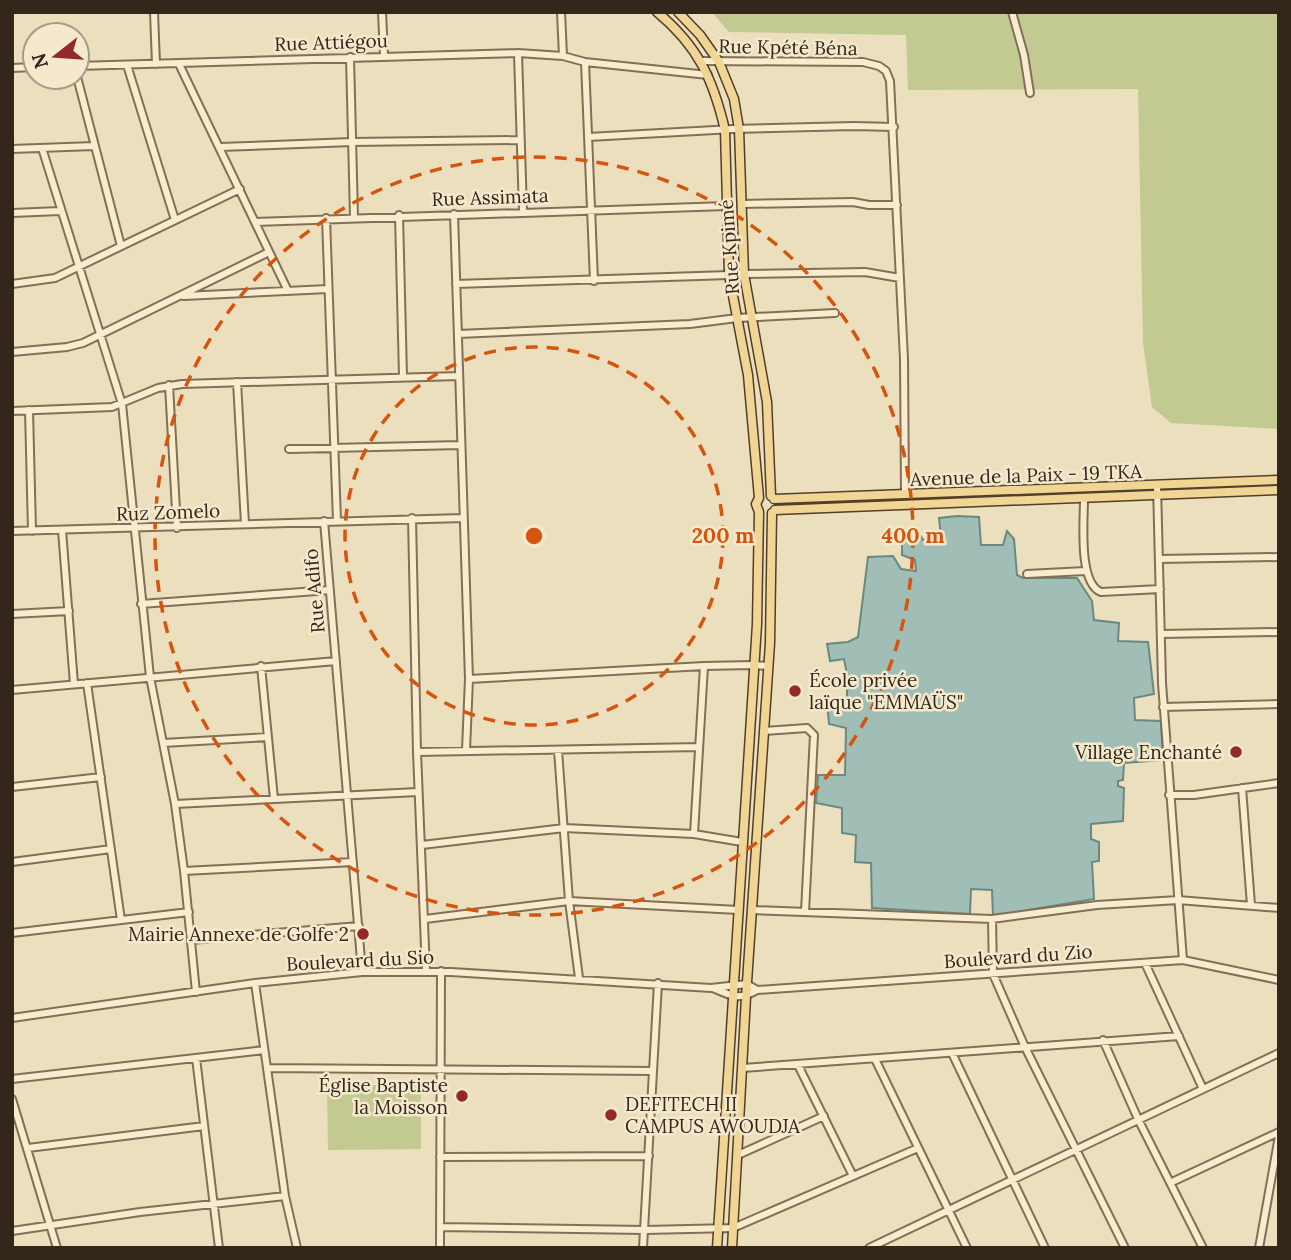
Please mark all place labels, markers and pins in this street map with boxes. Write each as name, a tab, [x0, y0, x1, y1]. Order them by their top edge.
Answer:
centre of rings	[522, 524, 546, 548]
place label: École privée laïque "EMMAÜS"	[809, 668, 963, 714]
marker: École privée laïque "EMMAÜS"	[787, 683, 803, 699]
place label: Village Enchanté	[1074, 740, 1222, 764]
marker: Village Enchanté	[1228, 744, 1244, 760]
place label: Mairie Annexe de Golfe 2	[128, 922, 349, 946]
marker: Mairie Annexe de Golfe 2	[355, 926, 371, 942]
place label: Église Baptiste la Moisson	[319, 1073, 448, 1119]
marker: Église Baptiste la Moisson	[454, 1088, 470, 1104]
place label: DEFITECH II CAMPUS AWOUDJA	[625, 1092, 801, 1138]
marker: DEFITECH II CAMPUS AWOUDJA	[603, 1107, 619, 1123]

